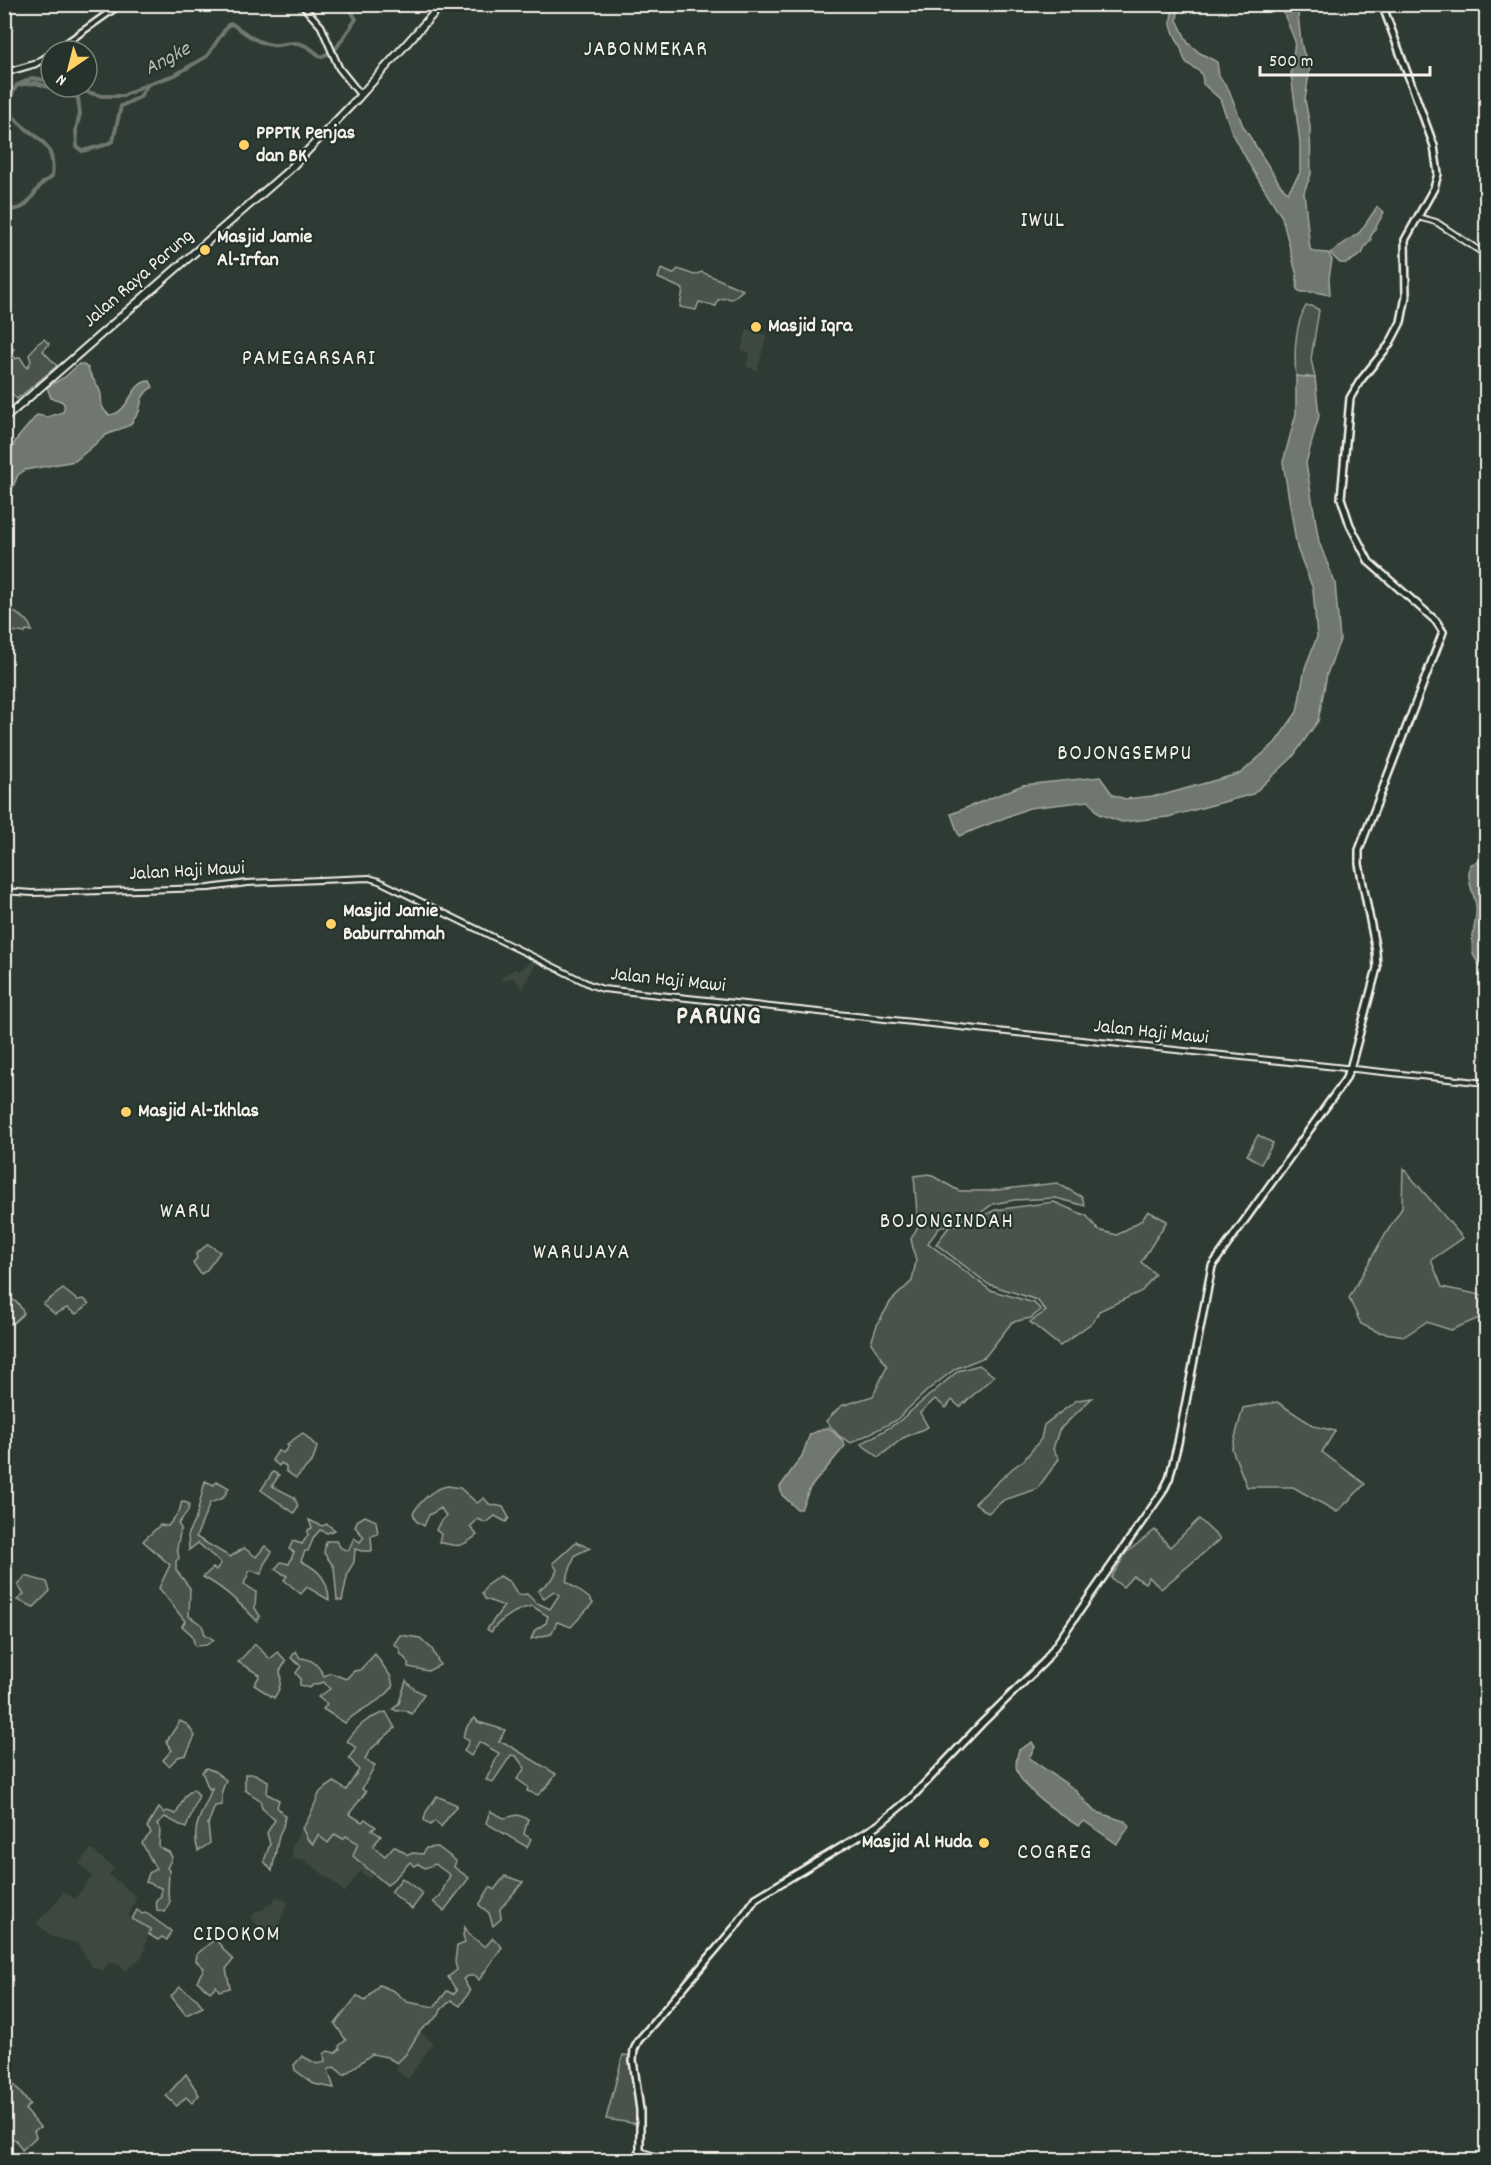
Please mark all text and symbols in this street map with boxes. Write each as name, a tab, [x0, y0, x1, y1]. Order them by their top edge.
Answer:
water label: Angke	[140, 35, 198, 85]
district label: JABONMEKAR	[584, 35, 708, 66]
north arrow	[39, 39, 99, 99]
scale bar	[1260, 39, 1430, 77]
text: 500 m	[1269, 50, 1313, 75]
text: N	[52, 67, 72, 91]
place label: PPPTK Penjas dan BK	[256, 120, 355, 171]
marker: PPPTK Penjas dan BK	[237, 138, 251, 152]
district label: IWUL	[1020, 206, 1066, 237]
street label: Jalan Raya Parung	[78, 223, 200, 335]
place label: Masjid Jamie Al-Irfan	[217, 224, 312, 275]
marker: Masjid Jamie Al-Irfan	[198, 243, 212, 257]
place label: Masjid Iqra	[768, 313, 853, 341]
marker: Masjid Iqra	[749, 320, 763, 334]
district label: PAMEGARSARI	[242, 344, 376, 375]
district label: BOJONGSEMPU	[1057, 739, 1193, 770]
street label: Jalan Haji Mawi	[129, 855, 246, 889]
place label: Masjid Jamie Baburrahmah	[343, 898, 445, 949]
marker: Masjid Jamie Baburrahmah	[324, 917, 338, 931]
street label: Jalan Haji Mawi	[609, 961, 727, 1001]
district label: PARUNG	[676, 999, 762, 1036]
street label: Jalan Haji Mawi	[1092, 1013, 1210, 1053]
place label: Masjid Al-Ikhlas	[138, 1098, 259, 1126]
marker: Masjid Al-Ikhlas	[119, 1105, 133, 1119]
district label: WARU	[160, 1197, 212, 1228]
district label: BOJONGINDAH	[880, 1207, 1014, 1238]
district label: WARUJAYA	[533, 1238, 631, 1269]
place label: Masjid Al Huda	[862, 1829, 973, 1857]
marker: Masjid Al Huda	[977, 1836, 991, 1850]
district label: COGREG	[1017, 1838, 1093, 1869]
district label: CIDOKOM	[193, 1920, 281, 1951]

